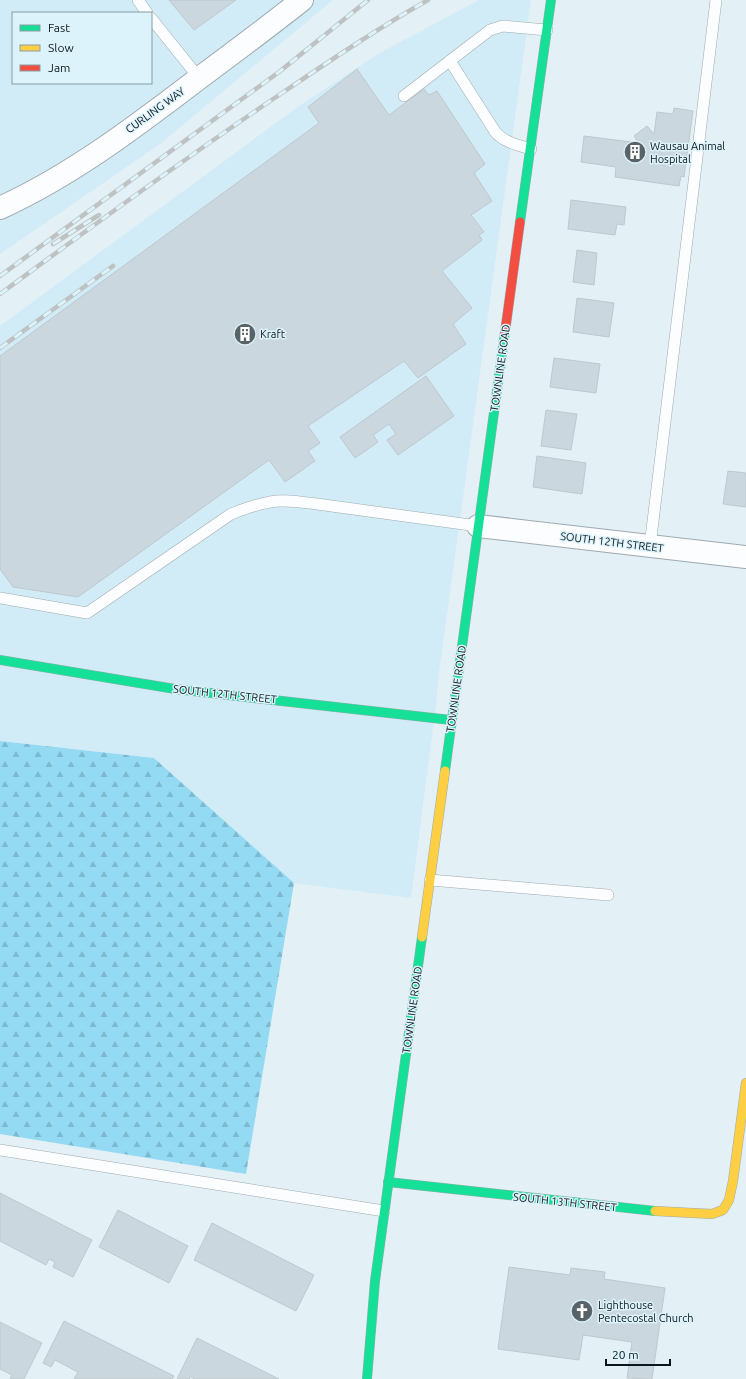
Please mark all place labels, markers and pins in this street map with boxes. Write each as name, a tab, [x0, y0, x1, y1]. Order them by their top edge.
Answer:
building icon: Wausau Animal Hospital	[622, 139, 648, 165]
place label: Wausau Animal Hospital	[650, 140, 725, 165]
building icon: Kraft	[232, 321, 258, 347]
place label: Kraft	[260, 328, 286, 340]
church icon: Lighthouse Pentecostal Church	[569, 1298, 595, 1324]
place label: Lighthouse Pentecostal Church	[598, 1299, 694, 1324]

